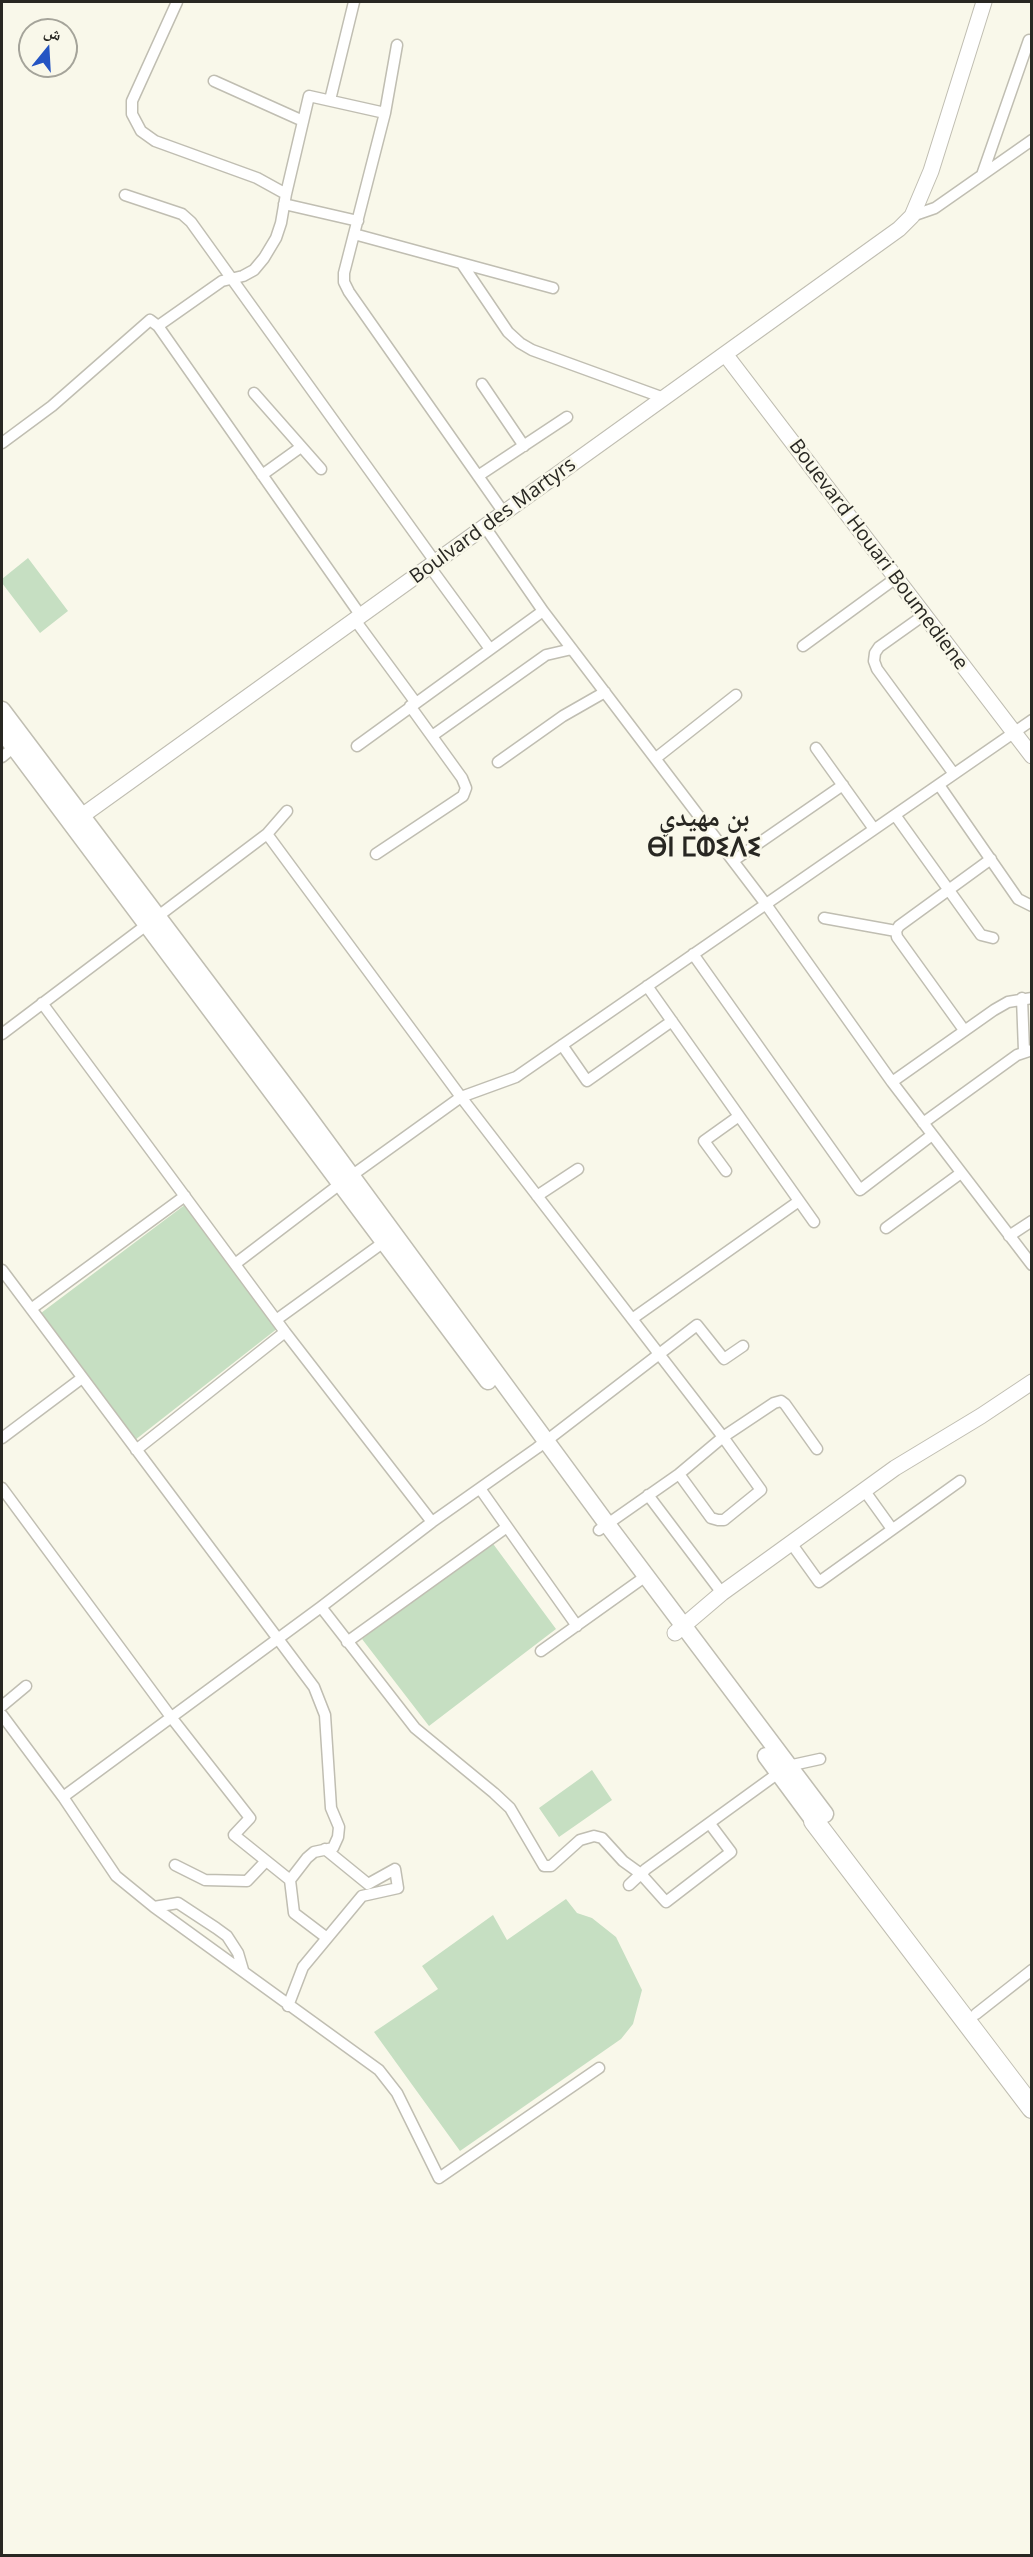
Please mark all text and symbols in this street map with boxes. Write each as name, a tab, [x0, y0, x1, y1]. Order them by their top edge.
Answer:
north arrow	[18, 18, 78, 78]
text: ش	[41, 20, 64, 46]
street label: Bouevard Houari Boumediene	[783, 435, 973, 675]
street label: Boulvard des Martyrs	[405, 453, 581, 589]
district label: بن مهيدي ⴱⵏ ⵎⵀⵉⴷⵉ	[647, 803, 761, 864]

